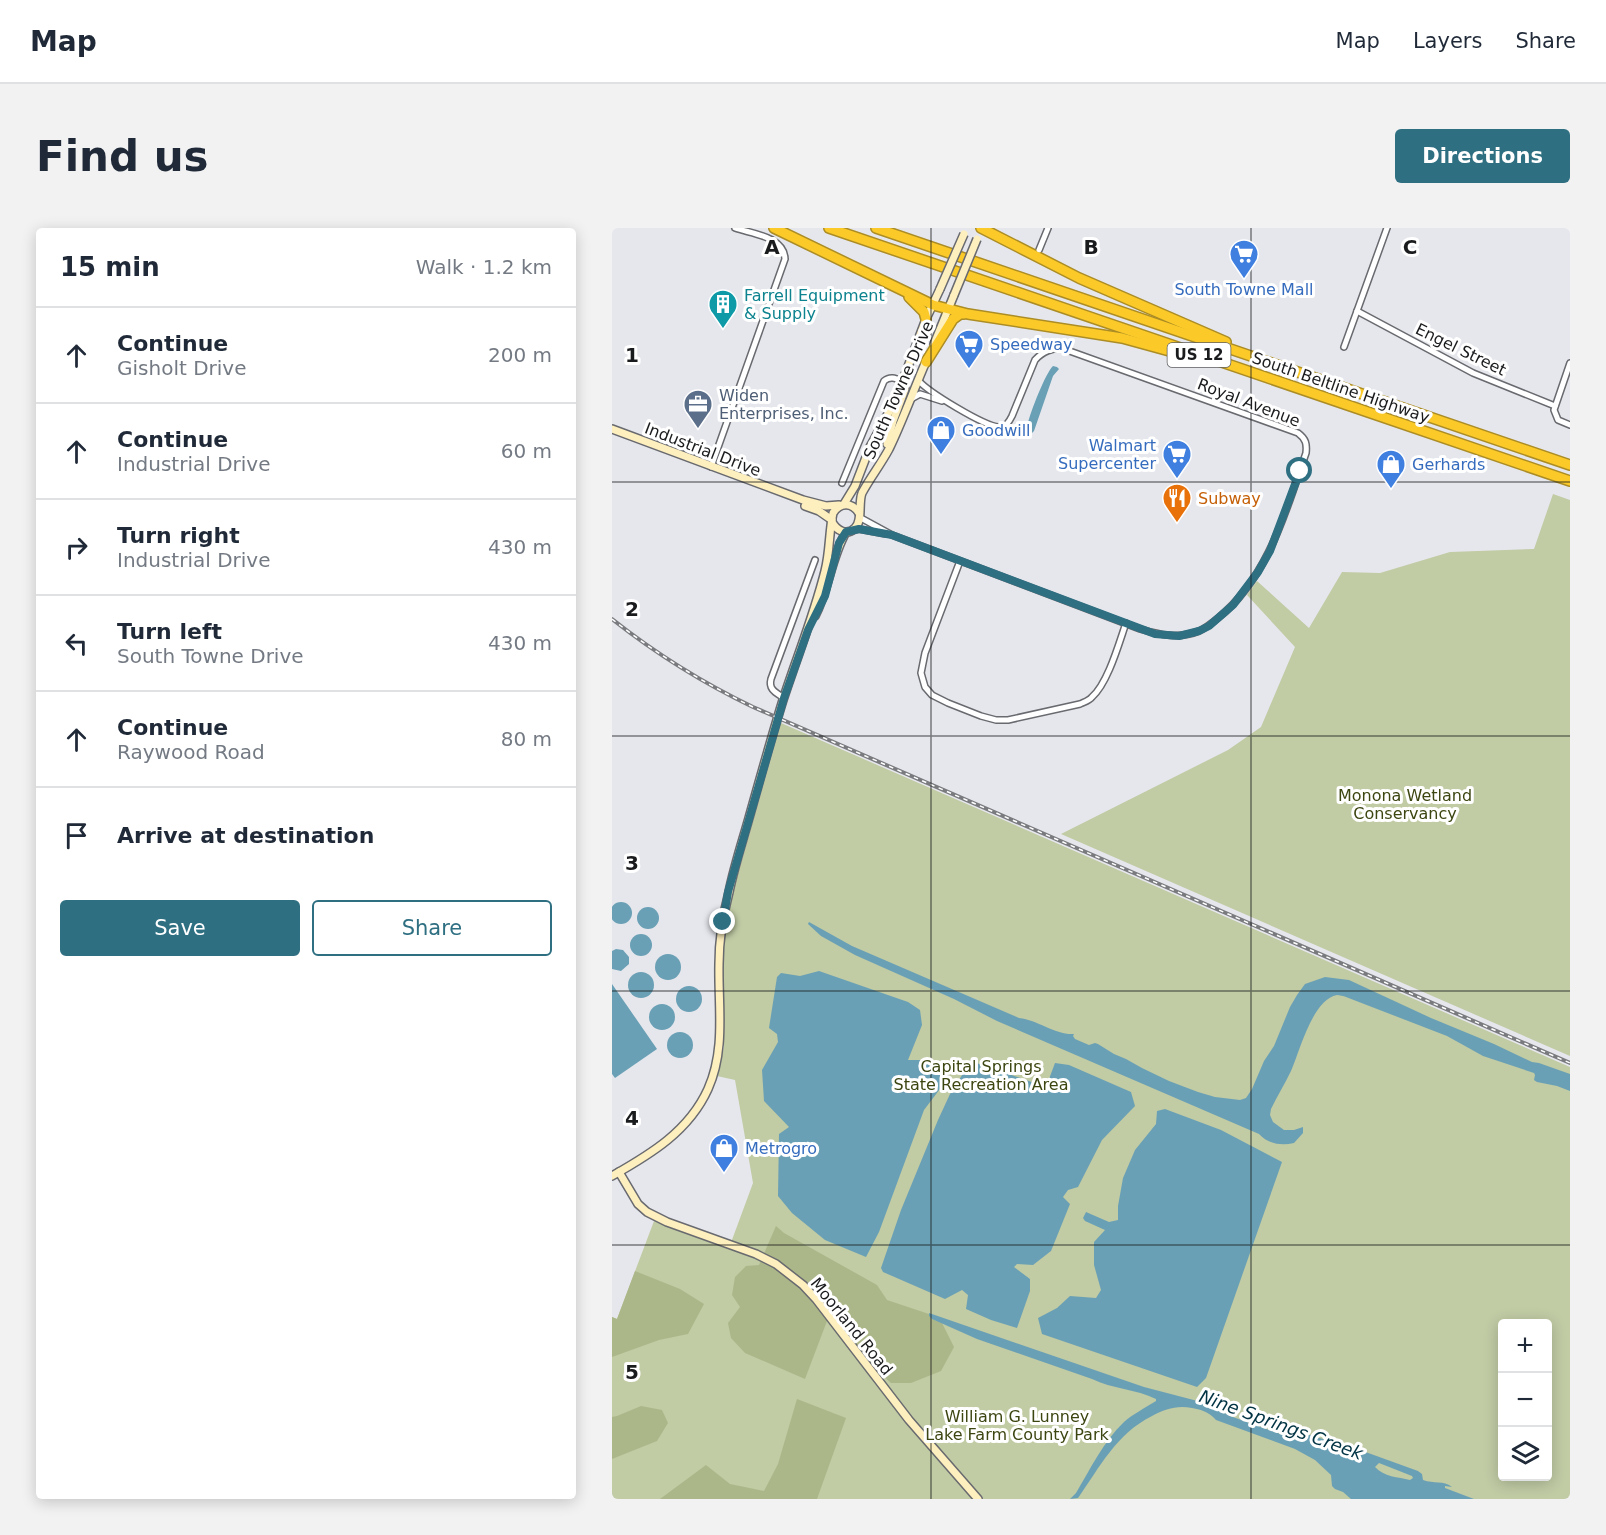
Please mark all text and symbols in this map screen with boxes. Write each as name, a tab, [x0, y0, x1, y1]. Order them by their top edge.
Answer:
text: Map	[30, 25, 97, 58]
text: Map	[1336, 29, 1380, 53]
text: Layers	[1413, 29, 1482, 53]
text: Share	[1515, 29, 1576, 53]
button: Directions	[1395, 129, 1570, 183]
text: Find us	[36, 132, 209, 181]
text: A	[764, 235, 780, 259]
text: B	[1083, 235, 1099, 259]
text: C	[1403, 235, 1417, 259]
supermarket icon: South Towne Mall	[1228, 238, 1260, 280]
text: 15 min	[60, 252, 160, 282]
text: Walk · 1.2 km	[416, 255, 552, 279]
place label: South Towne Mall	[1174, 280, 1314, 299]
place label: Farrell Equipment & Supply	[744, 286, 885, 323]
building icon: Farrell Equipment & Supply	[707, 288, 739, 330]
street label: South Towne Drive	[859, 318, 937, 462]
street label: Engel Street	[1412, 319, 1509, 380]
supermarket icon: Speedway	[953, 328, 985, 370]
text: Continue	[117, 331, 228, 356]
place label: Speedway	[990, 335, 1073, 354]
icon: ahead	[60, 339, 93, 372]
text: 200 m	[488, 343, 552, 367]
text: 1	[625, 343, 639, 367]
road number: US 12	[1168, 343, 1230, 367]
street label: South Beltline Highway	[1250, 348, 1432, 427]
text: Gisholt Drive	[117, 356, 246, 380]
street label: Royal Avenue	[1195, 374, 1303, 431]
place label: Widen Enterprises, Inc.	[719, 386, 849, 423]
office icon: Widen Enterprises, Inc.	[682, 388, 714, 430]
shop icon: Goodwill	[925, 414, 957, 456]
street label: Industrial Drive	[642, 419, 764, 480]
place label: Goodwill	[962, 421, 1031, 440]
text: Continue	[117, 427, 228, 452]
icon: ahead	[60, 435, 93, 468]
place label: Walmart Supercenter	[1058, 436, 1156, 473]
supermarket icon: Walmart Supercenter	[1161, 438, 1193, 480]
text: 60 m	[501, 439, 552, 463]
shop icon: Gerhards	[1375, 448, 1407, 490]
text: Industrial Drive	[117, 452, 270, 476]
place label: Gerhards	[1412, 455, 1485, 474]
route start	[1286, 457, 1312, 483]
restaurant icon: Subway	[1161, 482, 1193, 524]
place label: Subway	[1198, 489, 1261, 508]
text: Turn right	[117, 523, 240, 548]
icon: right	[60, 531, 93, 564]
text: 430 m	[488, 535, 552, 559]
text: Industrial Drive	[117, 548, 270, 572]
text: 2	[625, 597, 639, 621]
text: Turn left	[117, 619, 222, 644]
icon: left	[60, 627, 93, 660]
text: 430 m	[488, 631, 552, 655]
text: South Towne Drive	[117, 644, 304, 668]
text: Continue	[117, 715, 228, 740]
icon: ahead	[60, 723, 93, 756]
text: 80 m	[501, 727, 552, 751]
text: Raywood Road	[117, 740, 265, 764]
park label: Monona Wetland Conservancy	[1338, 786, 1472, 823]
icon: arrive	[60, 819, 93, 852]
text: Arrive at destination	[117, 823, 374, 848]
text: 3	[625, 851, 639, 875]
button: Save	[60, 900, 300, 956]
button: Share	[312, 900, 552, 956]
route end	[709, 908, 735, 934]
park label: Capital Springs State Recreation Area	[894, 1057, 1068, 1094]
text: 4	[625, 1106, 639, 1130]
shop icon: Metrogro	[708, 1132, 740, 1174]
place label: Metrogro	[745, 1139, 817, 1158]
street label: Moorland Road	[807, 1274, 897, 1379]
map controls	[1498, 1319, 1552, 1481]
button: +	[1498, 1319, 1552, 1373]
text: 5	[625, 1360, 639, 1384]
button: −	[1498, 1373, 1552, 1427]
water label: Nine Springs Creek	[1197, 1385, 1367, 1464]
park label: William G. Lunney Lake Farm County Park	[925, 1407, 1109, 1444]
button: layers	[1498, 1427, 1552, 1481]

